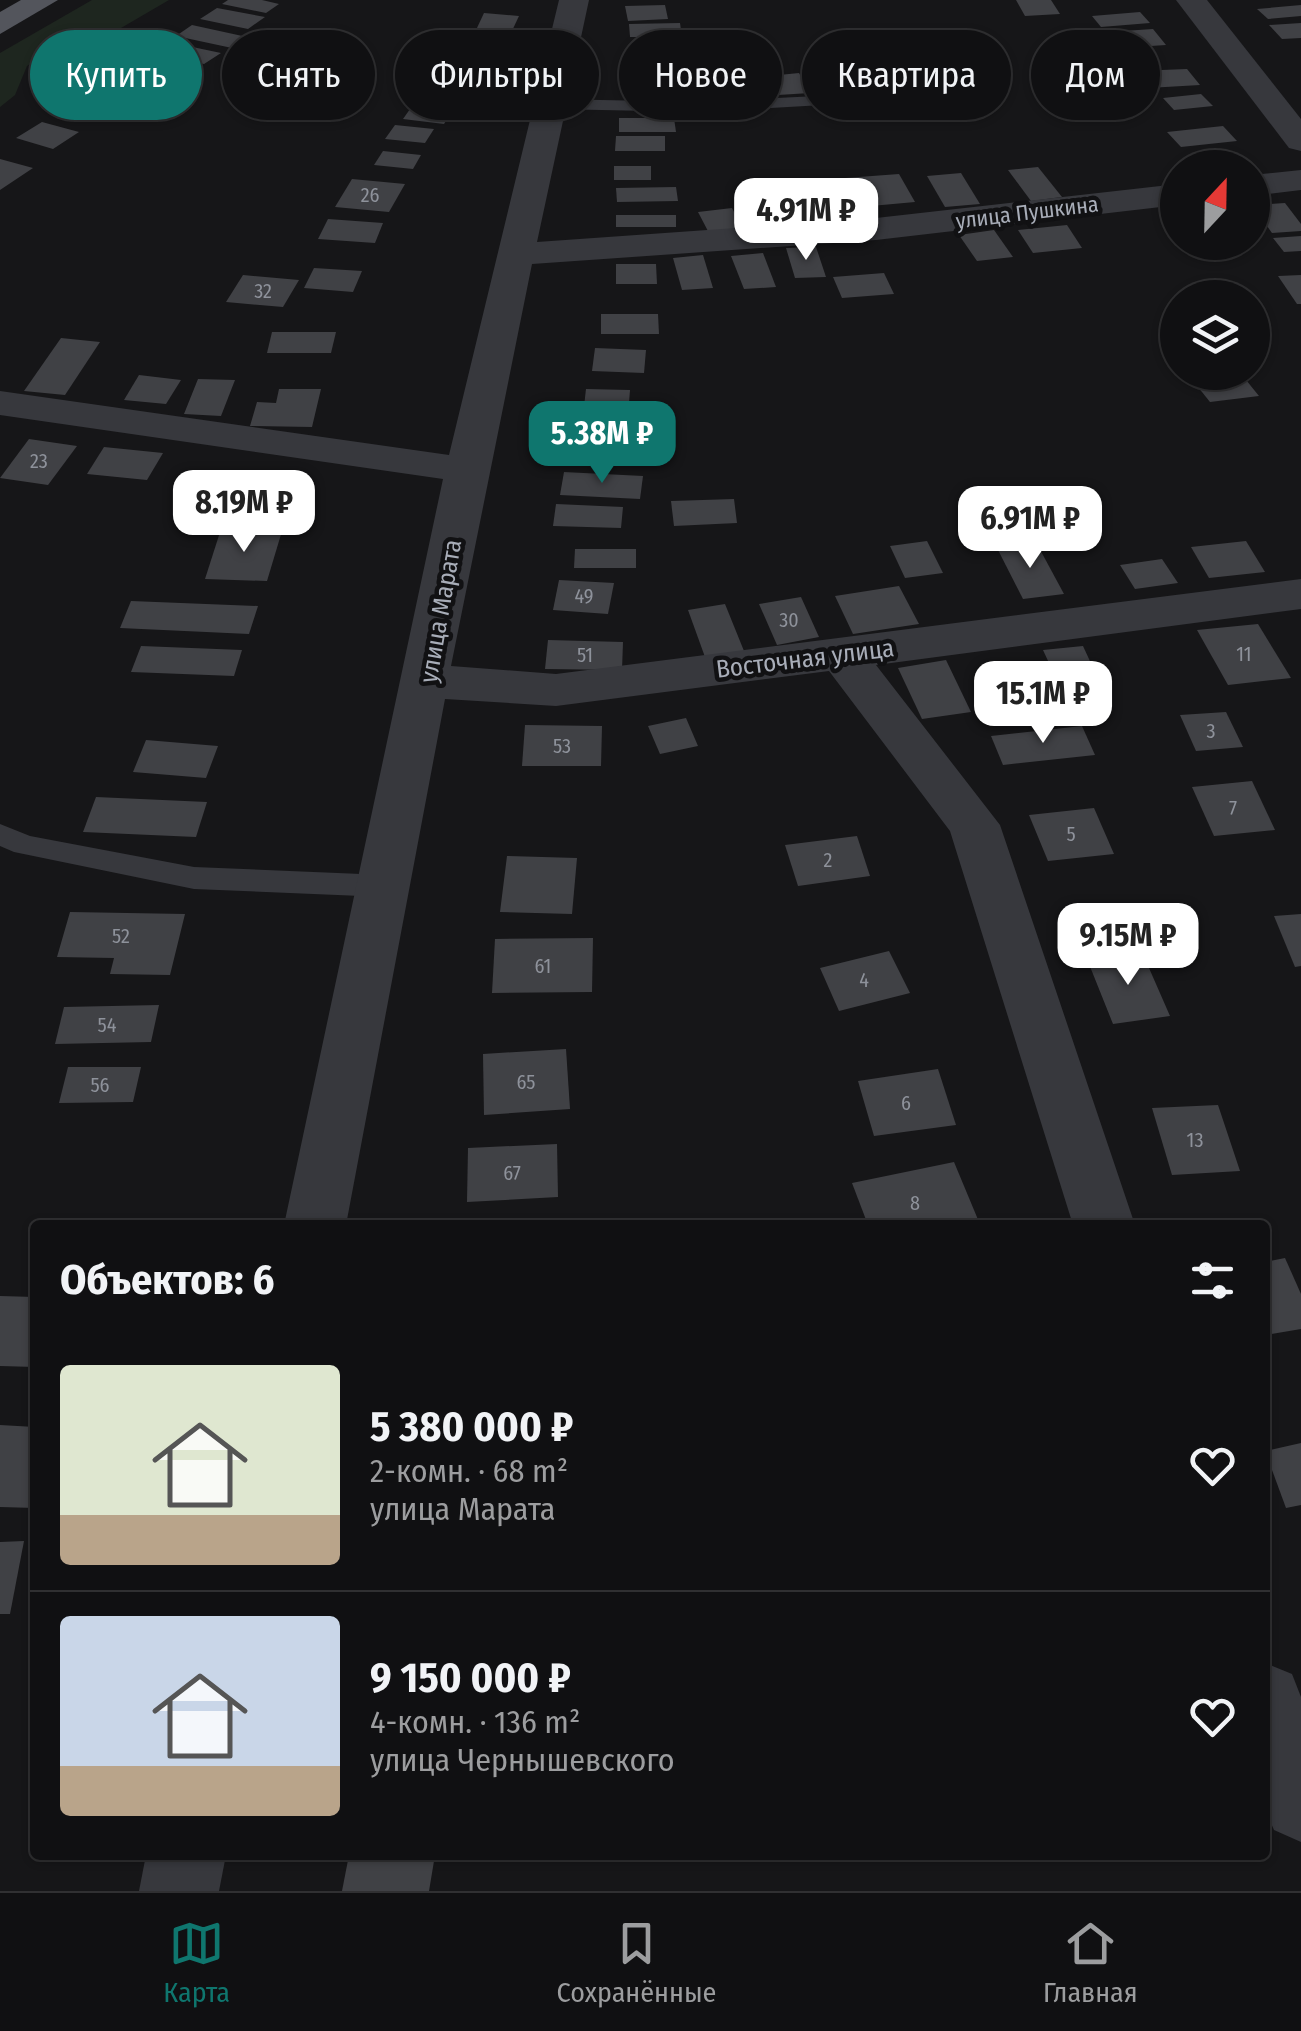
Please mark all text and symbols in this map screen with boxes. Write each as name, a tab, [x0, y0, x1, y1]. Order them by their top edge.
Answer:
chip: Купить	[30, 30, 202, 120]
chip: Снять	[222, 30, 375, 120]
chip: Фильтры	[395, 30, 599, 120]
chip: Новое	[619, 30, 782, 120]
chip: Квартира	[802, 30, 1011, 120]
chip: Дом	[1031, 30, 1160, 120]
north arrow	[1160, 150, 1270, 260]
map controls	[1160, 150, 1270, 390]
pin: 4.91M ₽	[714, 178, 898, 263]
house number: 26	[361, 183, 379, 207]
street label: улица Пушкина	[954, 190, 1100, 235]
text: 4.91M ₽	[756, 191, 856, 229]
house number: 32	[254, 279, 272, 303]
button: layers	[1160, 280, 1270, 390]
pin: 5.38M ₽	[510, 401, 694, 486]
text: 5.38M ₽	[551, 414, 653, 452]
house number: 23	[30, 449, 48, 473]
pin: 8.19M ₽	[152, 470, 336, 555]
text: 8.19M ₽	[195, 483, 293, 521]
pin: 6.91M ₽	[938, 486, 1122, 571]
text: 6.91M ₽	[980, 499, 1080, 537]
street label: улица Марата	[414, 537, 468, 685]
house number: 49	[574, 584, 594, 608]
house number: 30	[779, 608, 799, 632]
street label: Восточная улица	[714, 633, 896, 685]
house number: 11	[1236, 642, 1252, 666]
house number: 51	[577, 643, 593, 667]
pin: 15.1M ₽	[951, 661, 1135, 746]
text: 15.1M ₽	[996, 674, 1090, 712]
house number: 3	[1206, 719, 1216, 743]
house number: 53	[553, 734, 571, 758]
house number: 7	[1229, 796, 1237, 820]
house number: 5	[1066, 822, 1076, 846]
house number: 2	[824, 848, 833, 872]
pin: 9.15M ₽	[1036, 903, 1220, 988]
text: 9.15M ₽	[1080, 916, 1176, 954]
house number: 52	[112, 924, 130, 948]
house number: 61	[535, 954, 551, 978]
house number: 4	[859, 968, 869, 992]
house number: 54	[98, 1013, 117, 1037]
house number: 65	[517, 1070, 536, 1094]
house number: 56	[90, 1073, 110, 1097]
house number: 6	[901, 1091, 911, 1115]
house number: 13	[1187, 1128, 1203, 1152]
house number: 67	[503, 1161, 521, 1185]
house number: 8	[910, 1191, 920, 1215]
icon: filters	[1185, 1253, 1240, 1308]
text: Объектов: 6	[60, 1255, 274, 1305]
text: 5 380 000 ₽	[370, 1402, 573, 1452]
icon: home	[140, 1405, 260, 1525]
icon: heart	[1185, 1438, 1240, 1493]
text: 2-комн. · 68 m²	[370, 1452, 568, 1490]
text: улица Марата	[370, 1490, 555, 1528]
text: 9 150 000 ₽	[370, 1653, 571, 1703]
icon: home	[140, 1656, 260, 1776]
icon: heart	[1185, 1689, 1240, 1744]
text: 4-комн. · 136 m²	[370, 1703, 580, 1741]
text: улица Чернышевского	[370, 1741, 675, 1779]
tab: Карта	[163, 1916, 230, 2009]
tab: Сохранённые	[557, 1916, 716, 2009]
tab: Главная	[1043, 1916, 1138, 2009]

